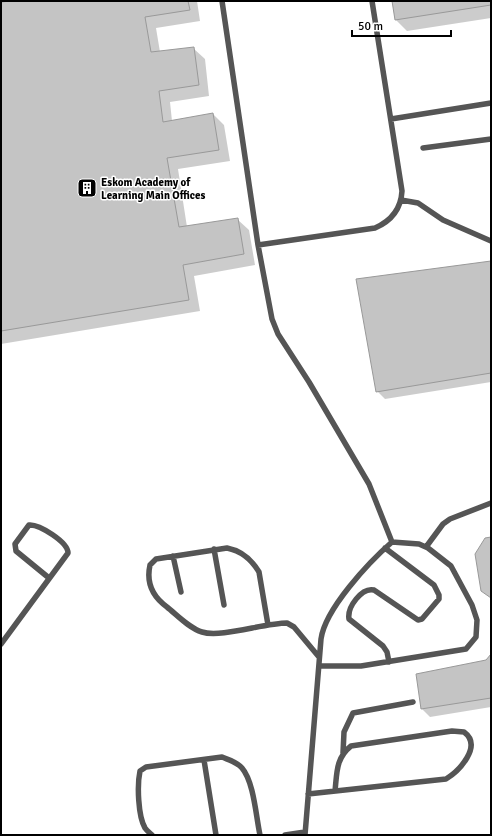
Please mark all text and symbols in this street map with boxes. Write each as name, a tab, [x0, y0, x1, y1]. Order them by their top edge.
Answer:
scale bar	[352, 12, 451, 38]
text: 50 m	[358, 19, 383, 34]
place label: Eskom Academy of Learning Main Offices	[101, 176, 205, 202]
building icon: Eskom Academy of Learning Main Offices	[76, 177, 98, 199]

